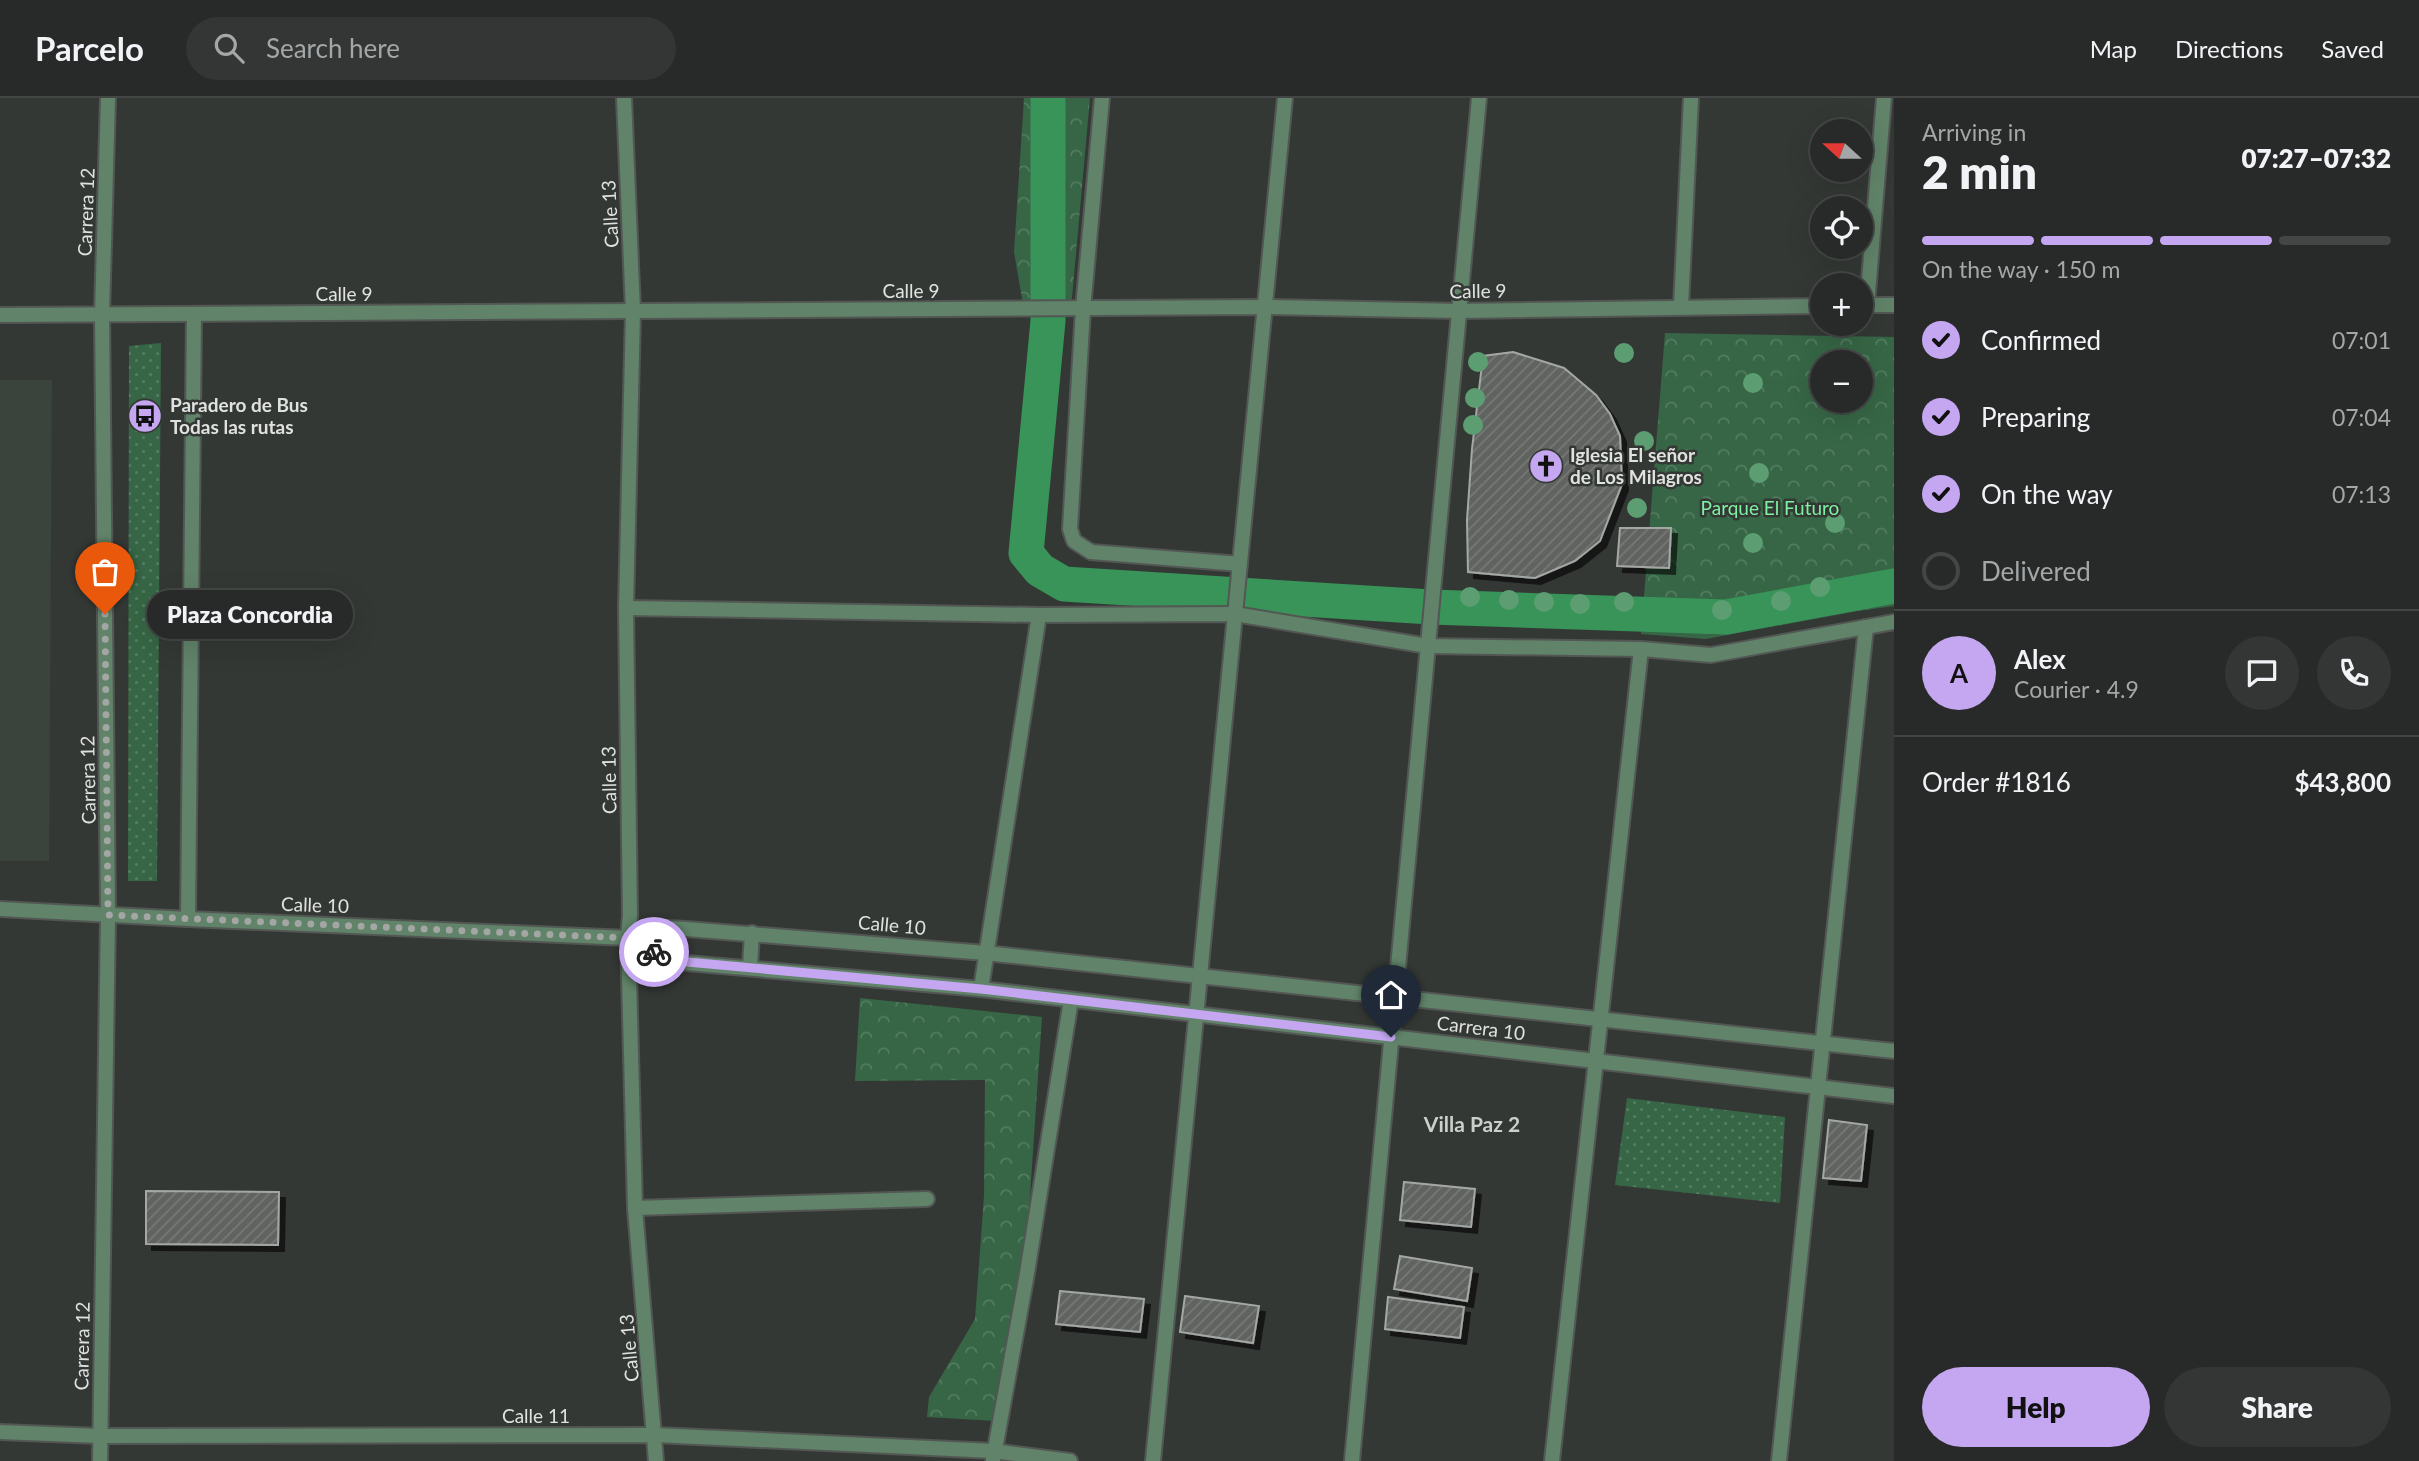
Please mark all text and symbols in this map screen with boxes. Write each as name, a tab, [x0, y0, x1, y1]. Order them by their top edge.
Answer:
search box	[186, 17, 676, 80]
text: Parcelo	[35, 28, 144, 68]
icon: search	[210, 29, 248, 67]
text: Search here	[266, 32, 400, 64]
text: Map	[2090, 34, 2137, 63]
text: Directions	[2175, 34, 2283, 63]
text: Saved	[2321, 34, 2384, 63]
text: Arriving in	[1922, 118, 2026, 146]
north arrow	[1810, 119, 1872, 182]
map controls	[1810, 119, 1873, 413]
text: 07:27–07:32	[2241, 142, 2391, 174]
text: 2 min	[1922, 144, 2037, 199]
street label: Carrera 12	[72, 167, 99, 257]
street label: Calle 13	[596, 179, 623, 249]
button: locate	[1810, 196, 1873, 259]
text: On the way · 150 m	[1922, 255, 2121, 283]
button: +	[1810, 273, 1873, 336]
street label: Calle 9	[882, 279, 940, 302]
street label: Calle 9	[1449, 279, 1507, 302]
street label: Calle 9	[315, 282, 373, 305]
icon: check	[1922, 321, 1960, 359]
text: Confirmed	[1981, 324, 2101, 356]
text: 07:01	[2332, 326, 2391, 354]
button: −	[1810, 350, 1873, 413]
place label: Paradero de Bus Todas las rutas	[170, 393, 308, 438]
bus stop icon: Paradero de Bus Todas las rutas	[126, 397, 164, 435]
icon: check	[1922, 398, 1960, 436]
text: Preparing	[1981, 401, 2090, 433]
text: 07:04	[2332, 403, 2391, 431]
place label: Iglesia El señor de Los Milagros	[1570, 443, 1702, 488]
church icon: Iglesia El señor de Los Milagros	[1527, 447, 1565, 485]
icon: check	[1922, 475, 1960, 513]
text: On the way	[1981, 478, 2113, 510]
text: 07:13	[2332, 480, 2391, 508]
park label: Parque El Futuro	[1701, 496, 1839, 519]
pin	[75, 542, 135, 614]
icon: bag	[86, 553, 124, 591]
text: Delivered	[1981, 555, 2091, 587]
callout: Plaza Concordia	[147, 589, 354, 638]
text: Plaza Concordia	[167, 600, 333, 628]
button: chat	[2225, 636, 2299, 710]
button: phone	[2317, 636, 2391, 710]
text: Alex	[2014, 643, 2066, 675]
text: A	[1950, 657, 1968, 689]
text: Courier · 4.9	[2014, 675, 2139, 703]
street label: Carrera 12	[75, 735, 100, 825]
street label: Calle 13	[596, 746, 621, 814]
text: Order #1816	[1922, 766, 2071, 798]
text: $43,800	[2294, 766, 2391, 798]
street label: Calle 10	[281, 892, 349, 917]
street label: Calle 10	[857, 910, 927, 939]
courier	[619, 917, 689, 987]
icon: bike	[635, 933, 673, 971]
pin	[1361, 965, 1421, 1037]
icon: home	[1372, 976, 1410, 1014]
street label: Carrera 10	[1436, 1011, 1526, 1044]
district label: Villa Paz 2	[1423, 1111, 1520, 1136]
street label: Carrera 12	[69, 1301, 94, 1391]
street label: Calle 13	[614, 1313, 643, 1383]
button: Help	[1922, 1367, 2150, 1447]
button: Share	[2164, 1367, 2391, 1447]
street label: Calle 11	[502, 1404, 570, 1427]

